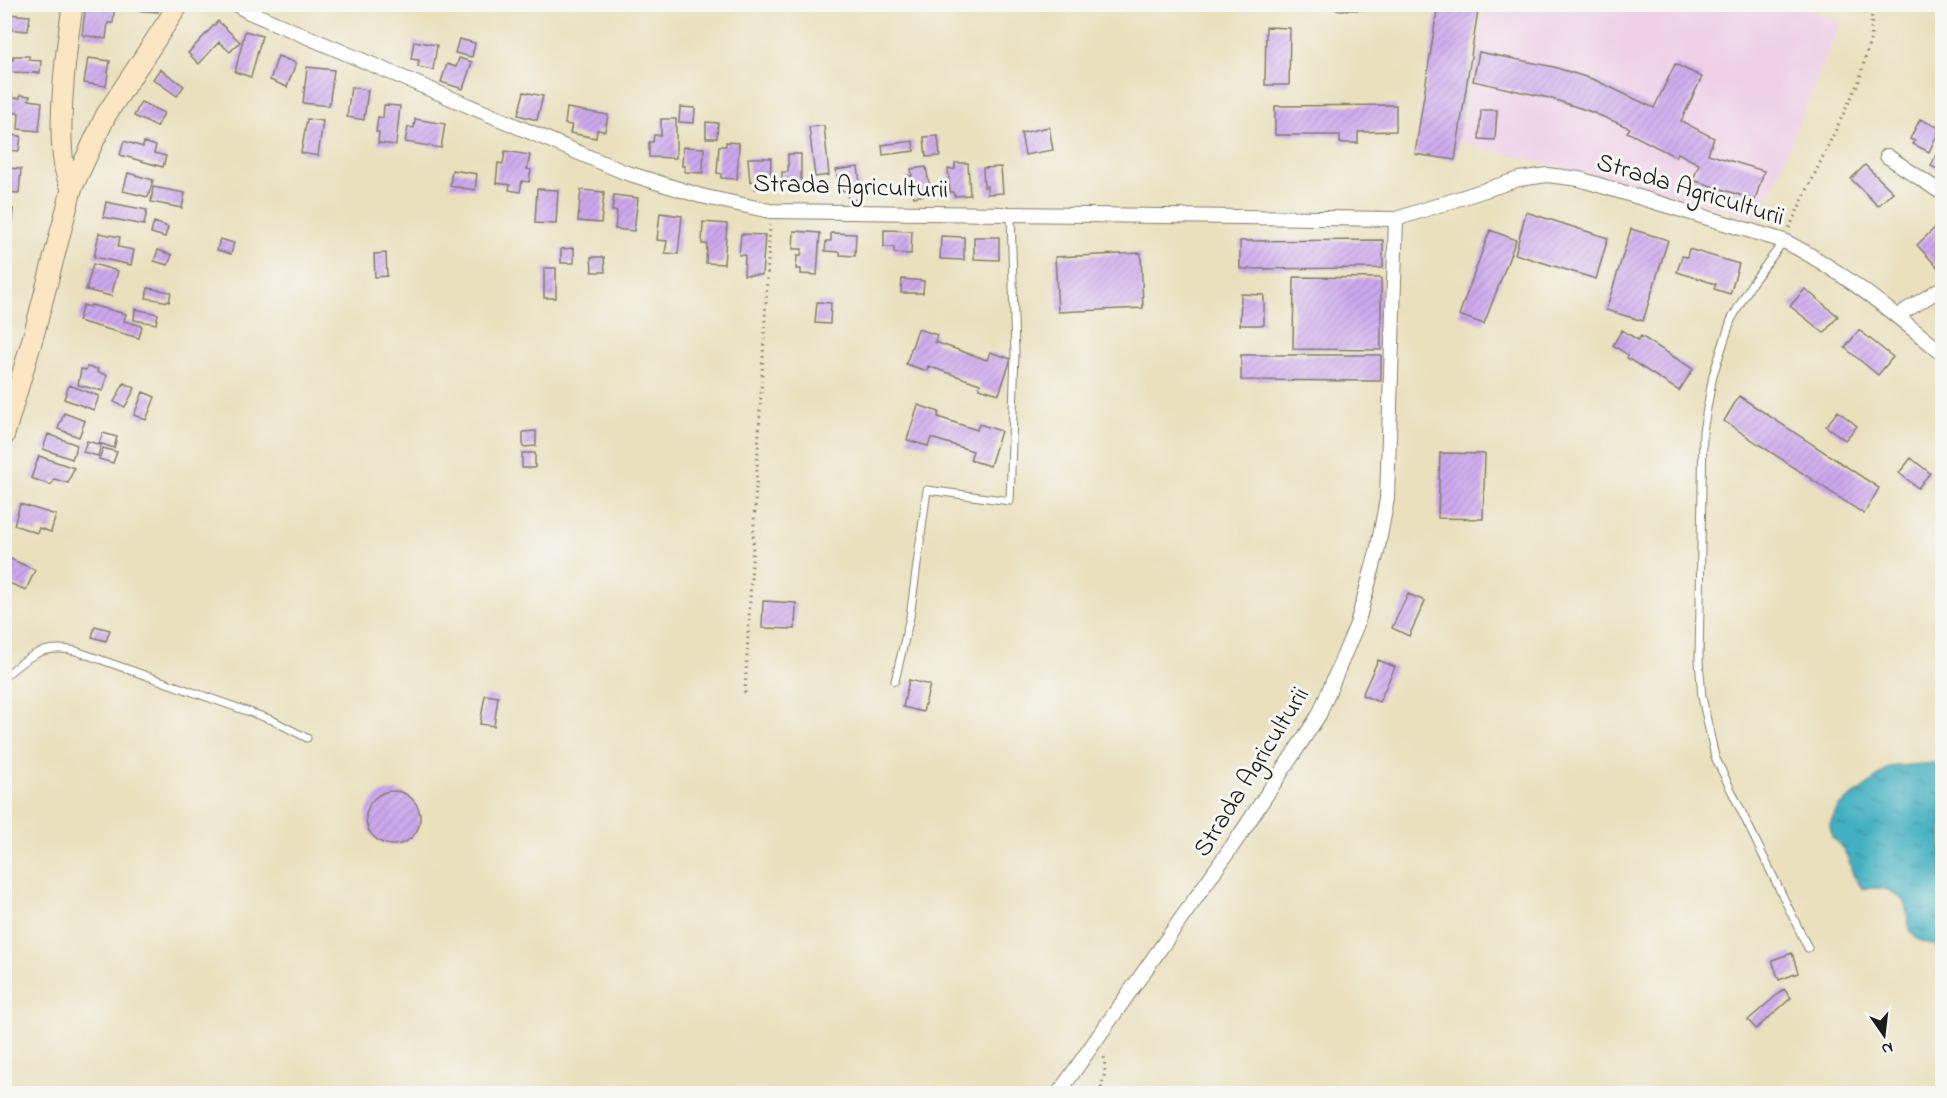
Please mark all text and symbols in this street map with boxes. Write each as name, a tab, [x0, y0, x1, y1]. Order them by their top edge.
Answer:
street label: Strada Agriculturii	[1591, 144, 1789, 238]
street label: Strada Agriculturii	[753, 166, 949, 210]
street label: Strada Agriculturii	[1185, 680, 1320, 865]
north arrow	[1854, 1005, 1914, 1065]
text: N	[1879, 1035, 1895, 1061]

